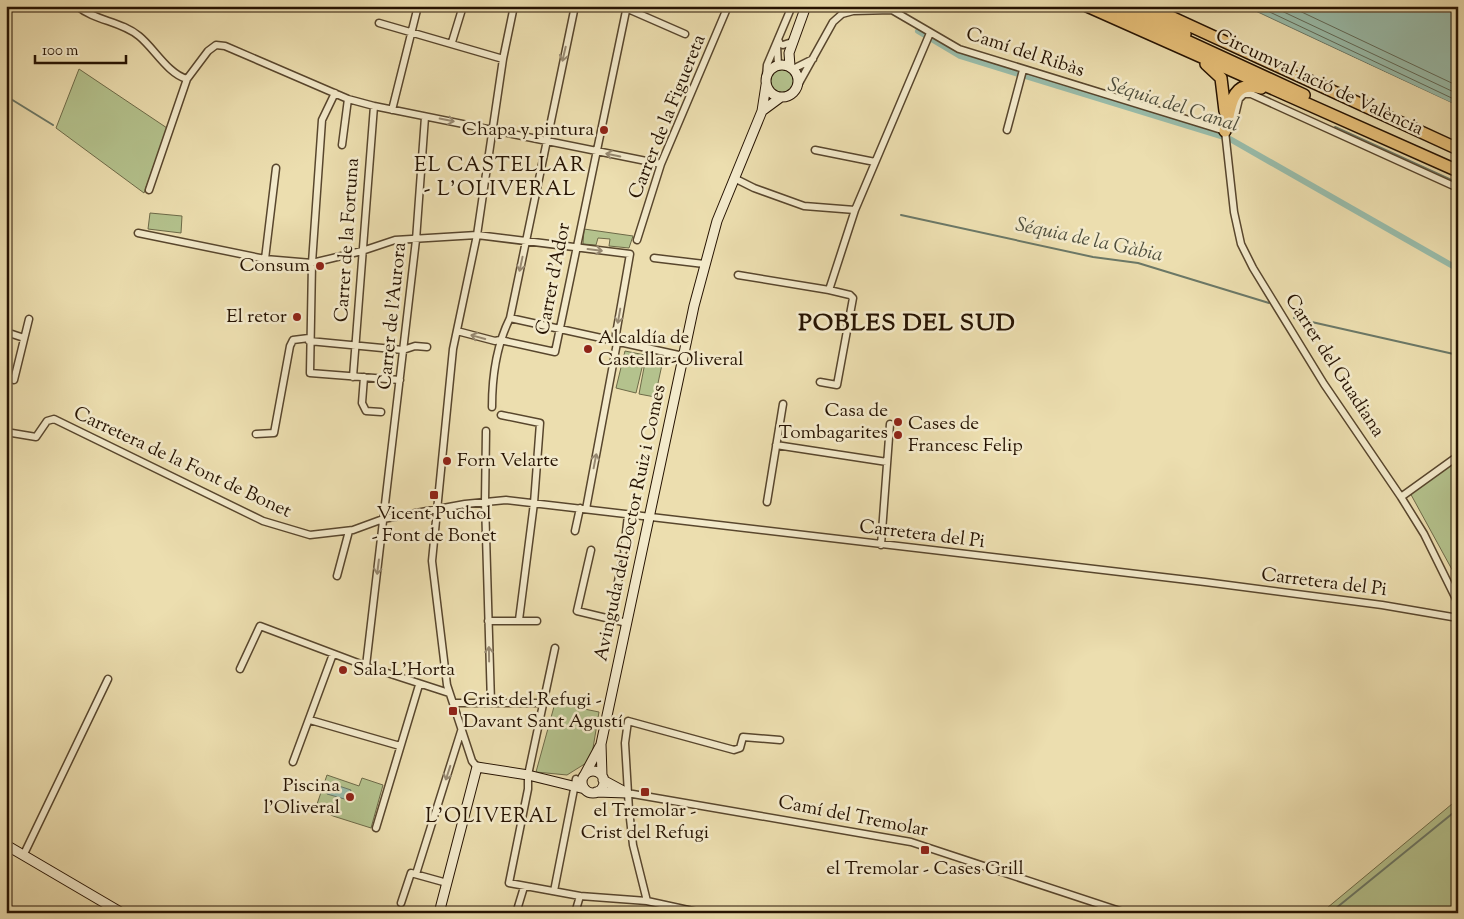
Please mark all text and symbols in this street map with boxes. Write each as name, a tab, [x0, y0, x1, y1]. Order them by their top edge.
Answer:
street label: Camí del Ribàs	[962, 21, 1088, 85]
street label: Circumval·lació de València	[1211, 23, 1428, 143]
street label: Carrer de la Figuereta	[623, 31, 713, 203]
scale bar	[35, 32, 126, 64]
text: 100 m	[42, 41, 79, 62]
one-way arrow	[559, 45, 568, 61]
water label: Séquia del Canal	[1104, 71, 1242, 141]
one-way arrow	[438, 116, 454, 126]
place label: Chapa y pintura	[462, 117, 594, 144]
marker: Chapa y pintura	[598, 124, 610, 136]
one-way arrow	[606, 149, 622, 159]
district label: EL CASTELLAR - L'OLIVERAL	[414, 151, 586, 205]
street label: Carrer de la Fortuna	[329, 157, 367, 323]
water label: Séquia de la Gàbia	[1013, 211, 1165, 271]
street label: Carrer d'Ador	[530, 221, 578, 337]
street label: Carrer de l'Aurora	[372, 241, 414, 391]
one-way arrow	[587, 245, 603, 255]
place label: Consum	[239, 253, 310, 280]
one-way arrow	[516, 256, 525, 272]
marker: Consum	[314, 260, 326, 272]
street label: Carrer del Guadiana	[1277, 289, 1391, 443]
place label: El retor	[226, 304, 287, 331]
one-way arrow	[614, 307, 624, 323]
district label: POBLES DEL SUD	[798, 307, 1016, 341]
marker: El retor	[291, 311, 303, 323]
place label: Alcaldía de Castellar-Oliveral	[598, 325, 743, 374]
one-way arrow	[471, 332, 487, 341]
marker: Alcaldía de Castellar-Oliveral	[582, 343, 594, 355]
street label: Avinguda del Doctor Ruiz i Comes	[588, 382, 674, 664]
place label: Casa de Tombagarites	[779, 398, 888, 447]
street label: Carretera de la Font de Bonet	[69, 401, 296, 526]
place label: Cases de Francesc Felip	[908, 411, 1023, 460]
marker: Casa de Tombagarites	[892, 416, 904, 428]
marker: Cases de Francesc Felip	[892, 429, 904, 441]
place label: Forn Velarte	[457, 448, 559, 475]
one-way arrow	[591, 453, 601, 469]
marker: Forn Velarte	[441, 455, 453, 467]
marker: Vicent Puchol - Font de Bonet	[428, 489, 440, 501]
place label: Vicent Puchol - Font de Bonet	[372, 501, 497, 550]
street label: Carretera del Pi	[858, 514, 986, 556]
one-way arrow	[373, 559, 383, 575]
street label: Carretera del Pi	[1260, 562, 1388, 604]
one-way arrow	[485, 646, 494, 662]
place label: Sala L'Horta	[353, 657, 455, 684]
marker: Sala L'Horta	[337, 664, 349, 676]
place label: Crist del Refugi - Davant Sant Agustí	[463, 687, 623, 736]
marker: Crist del Refugi - Davant Sant Agustí	[447, 705, 459, 717]
one-way arrow	[443, 765, 452, 780]
place label: Piscina l'Oliveral	[264, 773, 340, 822]
marker: el Tremolar - Crist del Refugi	[639, 786, 651, 798]
street label: Camí del Tremolar	[776, 789, 930, 845]
marker: Piscina l'Oliveral	[344, 791, 356, 803]
place label: el Tremolar - Crist del Refugi	[581, 798, 709, 847]
district label: L'OLIVERAL	[425, 803, 559, 832]
marker: el Tremolar - Cases Grill	[919, 844, 931, 856]
place label: el Tremolar - Cases Grill	[826, 856, 1024, 883]

